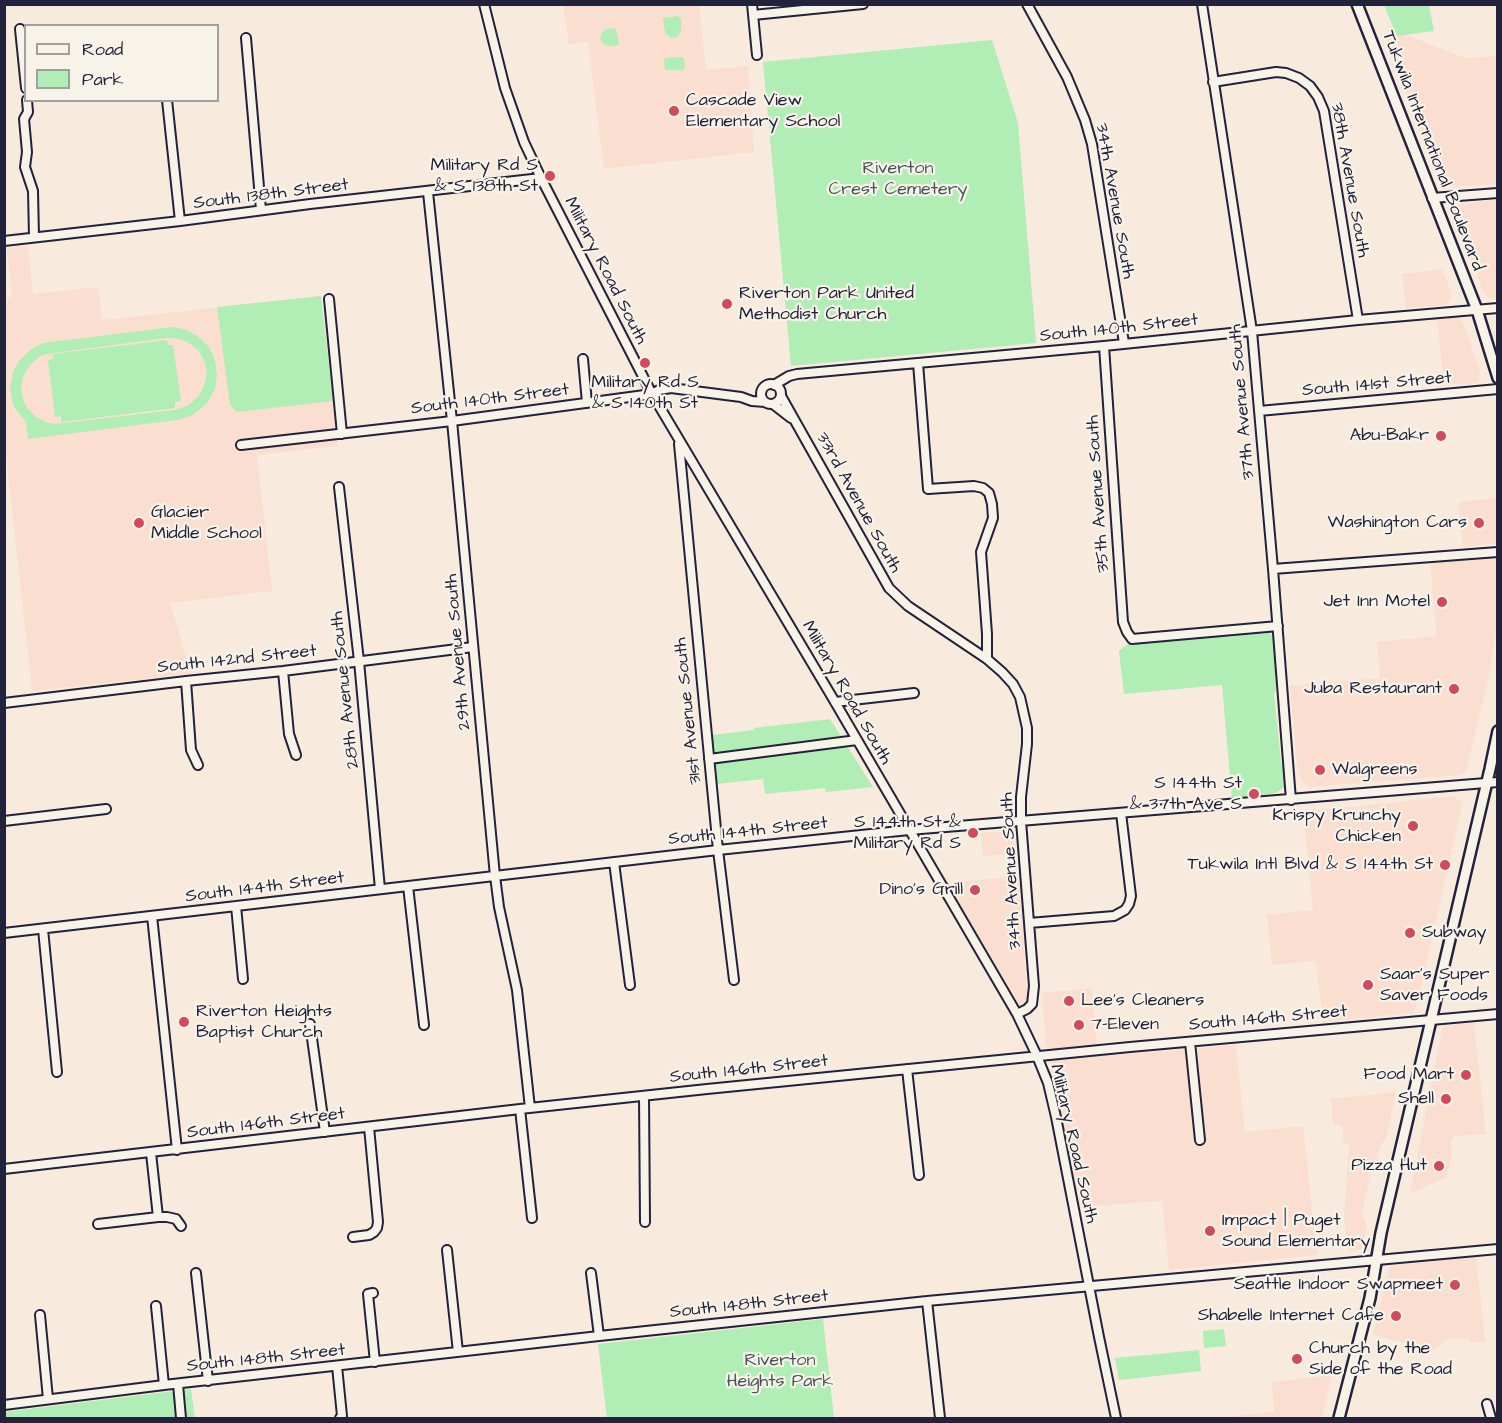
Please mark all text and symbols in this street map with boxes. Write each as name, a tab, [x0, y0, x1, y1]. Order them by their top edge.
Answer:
legend	[24, 24, 219, 102]
street label: Tukwila International Boulevard	[1376, 28, 1488, 274]
text: Road	[82, 37, 123, 62]
text: Park	[82, 67, 124, 92]
place label: Cascade View Elementary School	[686, 90, 840, 132]
street label: 38th Avenue South	[1325, 101, 1373, 259]
marker: Cascade View Elementary School	[667, 104, 681, 118]
street label: 34th Avenue South	[1090, 122, 1138, 280]
place label: Military Rd S & S 138th St	[431, 155, 538, 198]
park label: Riverton Crest Cemetery	[829, 158, 967, 201]
marker: Military Rd S & S 138th St	[543, 169, 557, 183]
street label: South 138th Street	[192, 175, 350, 215]
street label: Military Road South	[559, 194, 651, 348]
place label: Riverton Park United Methodist Church	[739, 283, 914, 326]
marker: Riverton Park United Methodist Church	[720, 297, 734, 311]
street label: South 140th Street	[1039, 310, 1199, 348]
street label: 37th Avenue South	[1225, 323, 1261, 481]
marker: Military Rd S & S 140th St	[638, 356, 652, 370]
street label: South 141st Street	[1301, 368, 1453, 402]
place label: Military Rd S & S 140th St	[591, 372, 699, 415]
street label: South 140th Street	[410, 380, 570, 420]
street label: 35th Avenue South	[1083, 414, 1115, 574]
place label: Abu-Bakr	[1350, 425, 1429, 447]
street label: 33rd Avenue South	[810, 429, 906, 577]
marker: Abu-Bakr	[1434, 429, 1448, 443]
place label: Glacier Middle School	[151, 502, 262, 544]
place label: Washington Cars	[1327, 512, 1467, 534]
marker: Glacier Middle School	[132, 516, 146, 530]
marker: Washington Cars	[1472, 516, 1486, 530]
street label: 29th Avenue South	[441, 573, 477, 731]
place label: Jet Inn Motel	[1323, 591, 1430, 613]
marker: Jet Inn Motel	[1435, 595, 1449, 609]
street label: 28th Avenue South	[327, 610, 365, 770]
street label: Military Road South	[796, 617, 896, 769]
street label: 31st Avenue South	[671, 636, 707, 786]
street label: South 142nd Street	[156, 641, 318, 679]
place label: Juba Restaurant	[1304, 678, 1442, 700]
marker: Juba Restaurant	[1447, 682, 1461, 696]
place label: Walgreens	[1332, 759, 1418, 781]
marker: Walgreens	[1313, 763, 1327, 777]
place label: S 144th St & 37th Ave S	[1130, 773, 1242, 816]
marker: S 144th St & 37th Ave S	[1247, 787, 1261, 801]
street label: 34th Avenue South	[997, 792, 1027, 950]
place label: Krispy Krunchy Chicken	[1272, 805, 1401, 848]
place label: S 144th St & Military Rd S	[854, 812, 961, 854]
street label: South 144th Street	[667, 813, 829, 851]
marker: Krispy Krunchy Chicken	[1406, 819, 1420, 833]
marker: S 144th St & Military Rd S	[966, 826, 980, 840]
place label: Tukwila Intl Blvd & S 144th St	[1188, 854, 1433, 876]
marker: Tukwila Intl Blvd & S 144th St	[1438, 858, 1452, 872]
street label: South 144th Street	[184, 868, 346, 908]
place label: Dino's Grill	[880, 879, 963, 901]
marker: Dino's Grill	[968, 883, 982, 897]
place label: Subway	[1422, 922, 1486, 944]
marker: Subway	[1403, 926, 1417, 940]
place label: Saar's Super Saver Foods	[1380, 964, 1489, 1006]
marker: Saar's Super Saver Foods	[1361, 978, 1375, 992]
place label: Lee's Cleaners	[1081, 990, 1204, 1012]
marker: Lee's Cleaners	[1062, 994, 1076, 1008]
place label: Riverton Heights Baptist Church	[196, 1001, 332, 1044]
street label: South 146th Street	[1188, 1001, 1348, 1037]
place label: 7-Eleven	[1091, 1014, 1159, 1036]
marker: Riverton Heights Baptist Church	[177, 1015, 191, 1029]
marker: 7-Eleven	[1072, 1018, 1086, 1032]
street label: South 146th Street	[669, 1051, 829, 1089]
street label: Military Road South	[1044, 1063, 1102, 1225]
place label: Food Mart	[1364, 1064, 1454, 1086]
marker: Food Mart	[1459, 1068, 1473, 1082]
place label: Shell	[1398, 1088, 1434, 1110]
marker: Shell	[1439, 1092, 1453, 1106]
street label: South 146th Street	[186, 1104, 346, 1144]
place label: Pizza Hut	[1351, 1155, 1427, 1177]
marker: Pizza Hut	[1432, 1159, 1446, 1173]
place label: Impact | Puget Sound Elementary	[1222, 1210, 1370, 1252]
marker: Impact | Puget Sound Elementary	[1203, 1224, 1217, 1238]
place label: Seattle Indoor Swapmeet	[1234, 1274, 1443, 1296]
marker: Seattle Indoor Swapmeet	[1448, 1278, 1462, 1292]
street label: South 148th Street	[669, 1286, 829, 1324]
place label: Shabelle Internet Cafe	[1198, 1305, 1384, 1327]
marker: Shabelle Internet Cafe	[1389, 1309, 1403, 1323]
place label: Church by the Side of the Road	[1309, 1338, 1452, 1380]
street label: South 148th Street	[186, 1340, 346, 1378]
park label: Riverton Heights Park	[727, 1350, 833, 1392]
marker: Church by the Side of the Road	[1290, 1352, 1304, 1366]

